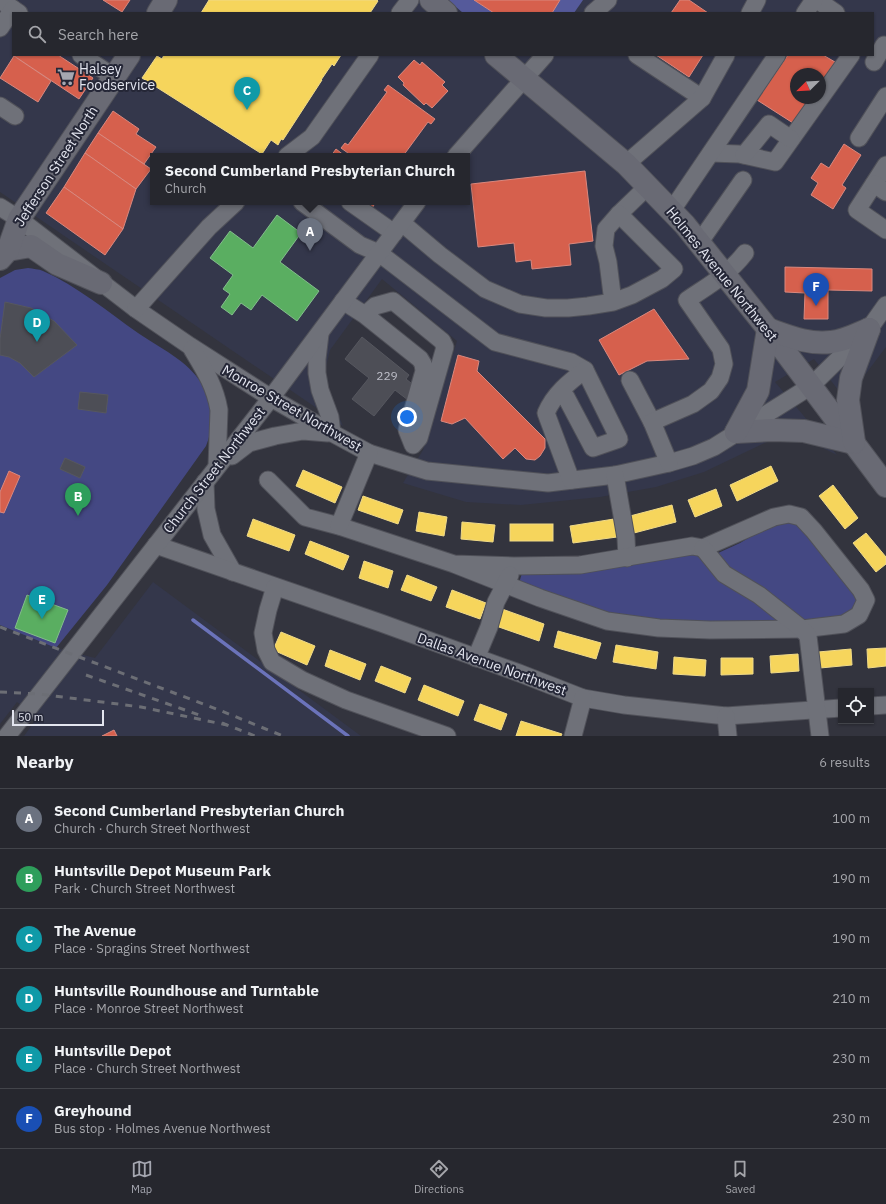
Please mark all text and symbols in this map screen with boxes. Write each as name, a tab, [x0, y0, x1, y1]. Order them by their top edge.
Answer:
search box	[12, 12, 874, 56]
icon: search	[26, 23, 48, 45]
text: Search here	[58, 25, 138, 44]
place label: Halsey Foodservice	[79, 60, 155, 94]
supermarket icon: Halsey Foodservice	[56, 67, 76, 87]
north arrow	[790, 68, 826, 104]
pin: C	[234, 77, 260, 110]
street label: Jefferson Street North	[10, 102, 102, 230]
popup	[150, 153, 470, 205]
text: Second Cumberland Presbyterian Church	[165, 161, 455, 180]
text: Church	[165, 180, 206, 197]
street label: Holmes Avenue Northwest	[662, 203, 782, 345]
pin: A	[297, 218, 323, 251]
pin: F	[803, 273, 829, 306]
pin: D	[24, 309, 50, 342]
street label: Monroe Street Northwest	[219, 361, 365, 455]
house number: 229	[376, 368, 398, 383]
street label: Church Street Northwest	[159, 403, 269, 537]
your location	[397, 407, 417, 427]
pin: B	[65, 483, 91, 516]
pin: E	[29, 586, 55, 619]
street label: Dallas Avenue Northwest	[415, 629, 569, 699]
map controls	[838, 688, 874, 724]
button: locate	[838, 688, 874, 724]
scale bar	[12, 708, 104, 727]
text: 50 m	[18, 710, 43, 724]
text: Nearby	[16, 751, 74, 773]
text: 6 results	[819, 754, 870, 771]
text: Second Cumberland Presbyterian Church	[54, 801, 344, 820]
text: A	[25, 810, 33, 827]
text: 100 m	[832, 810, 870, 827]
text: Church · Church Street Northwest	[54, 820, 250, 837]
text: Huntsville Depot Museum Park	[54, 861, 271, 880]
text: B	[25, 870, 33, 887]
text: 190 m	[832, 870, 870, 887]
text: Park · Church Street Northwest	[54, 880, 235, 897]
text: The Avenue	[54, 921, 136, 940]
text: C	[25, 930, 33, 947]
text: 190 m	[832, 930, 870, 947]
text: Place · Spragins Street Northwest	[54, 940, 250, 957]
text: Huntsville Roundhouse and Turntable	[54, 981, 319, 1000]
text: D	[24, 990, 34, 1007]
text: 210 m	[832, 990, 870, 1007]
text: Place · Monroe Street Northwest	[54, 1000, 244, 1017]
text: Huntsville Depot	[54, 1041, 171, 1060]
text: E	[25, 1050, 33, 1067]
text: 230 m	[832, 1050, 870, 1067]
text: Place · Church Street Northwest	[54, 1060, 241, 1077]
text: Greyhound	[54, 1101, 132, 1120]
text: F	[25, 1110, 33, 1127]
text: 230 m	[832, 1110, 870, 1127]
text: Bus stop · Holmes Avenue Northwest	[54, 1120, 271, 1137]
tab: Map	[131, 1158, 153, 1196]
tab: Directions	[414, 1158, 464, 1196]
tab: Saved	[725, 1158, 755, 1196]

